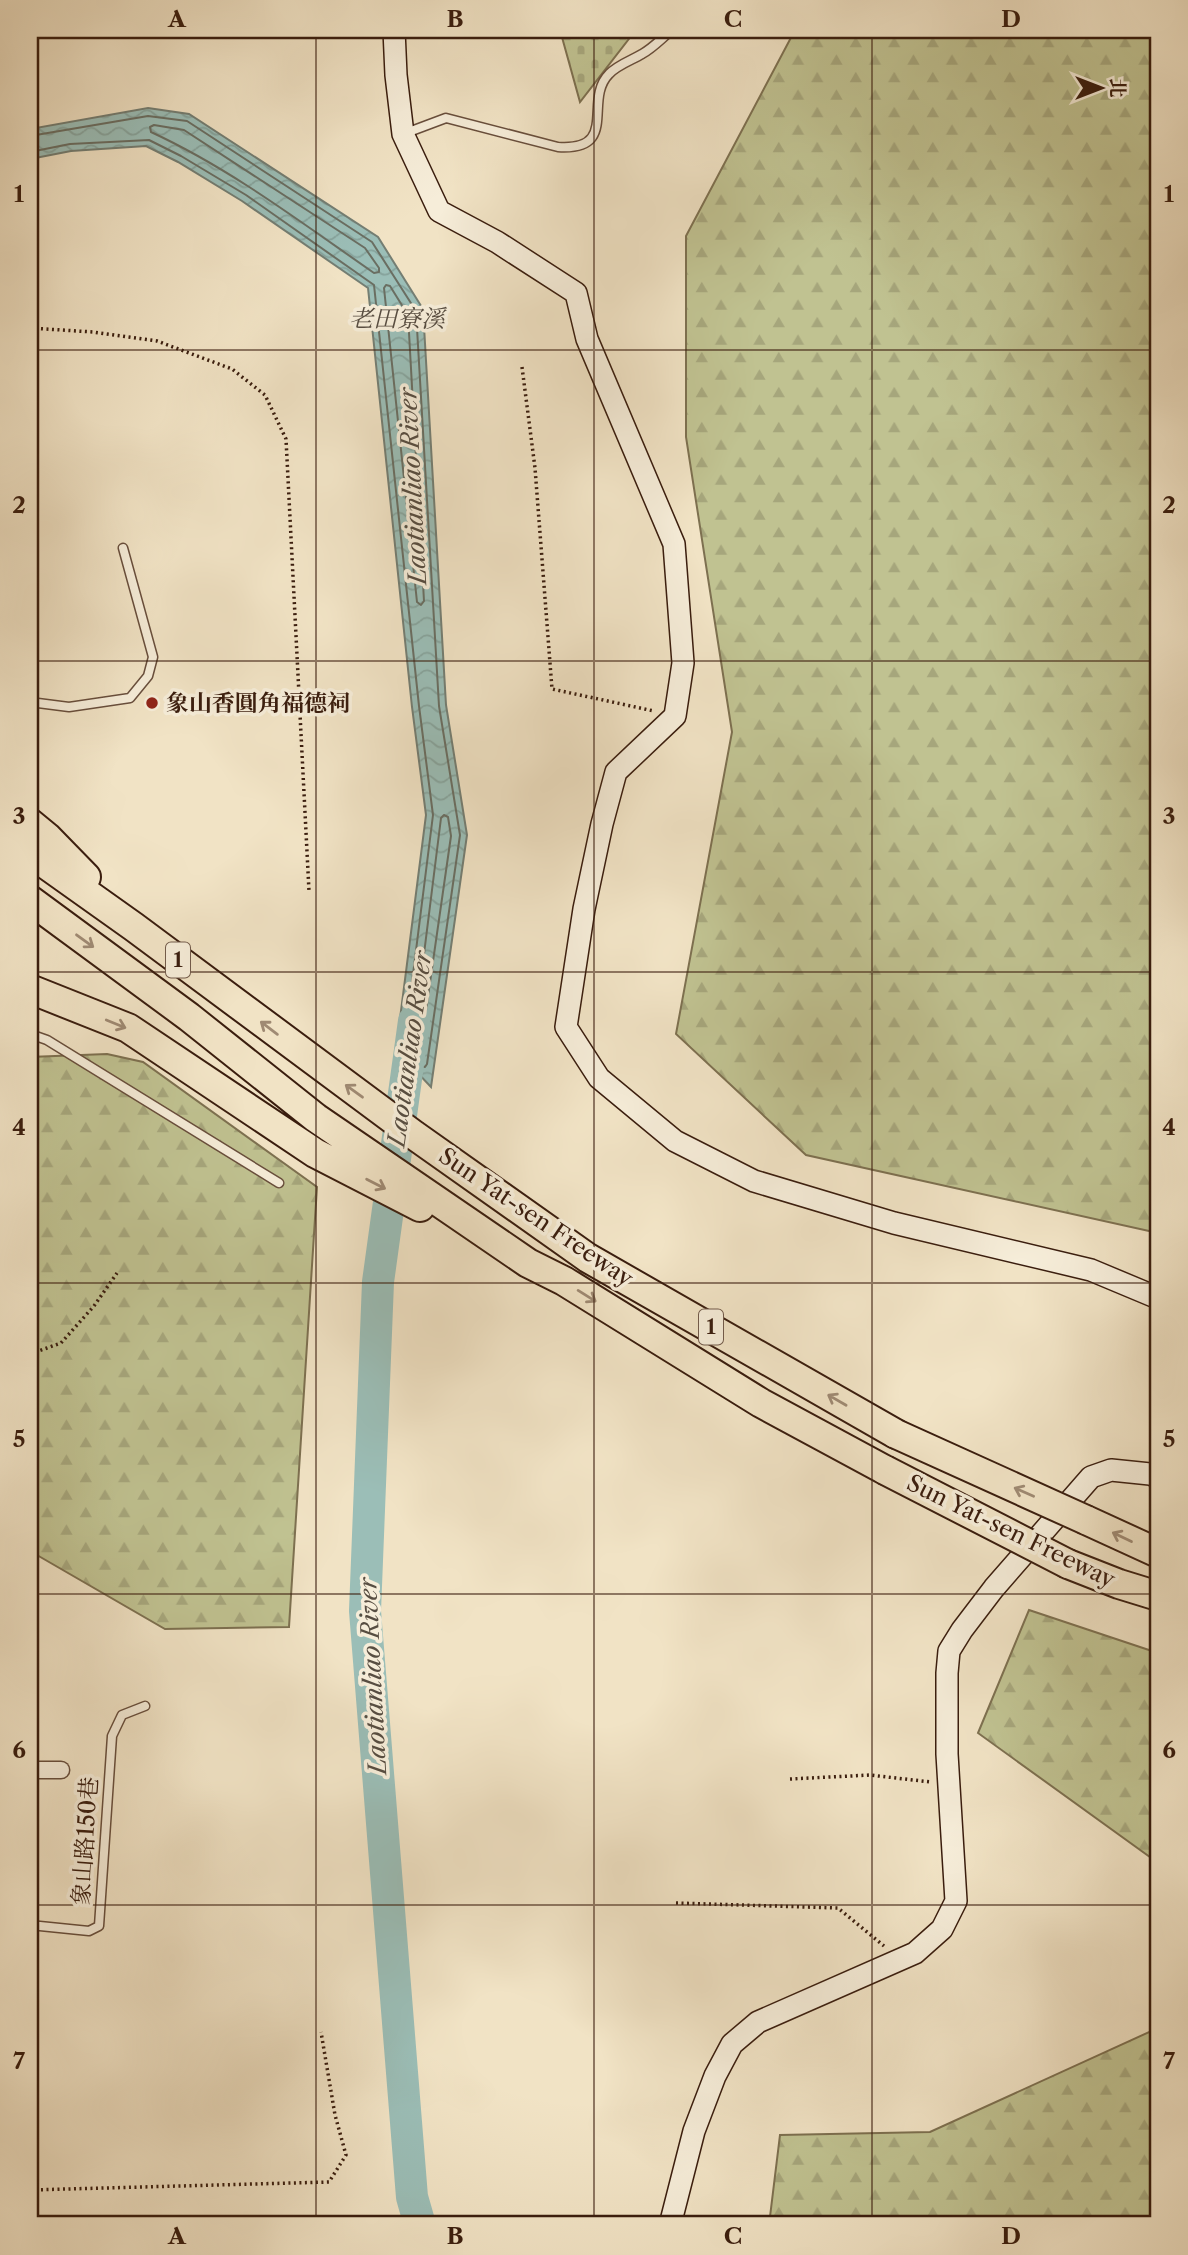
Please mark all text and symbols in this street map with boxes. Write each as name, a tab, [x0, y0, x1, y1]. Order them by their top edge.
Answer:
text: A	[167, 5, 187, 33]
text: B	[446, 5, 464, 33]
text: C	[724, 5, 742, 33]
text: D	[1001, 5, 1021, 33]
north arrow	[1066, 52, 1136, 122]
text: 北	[1106, 78, 1129, 98]
text: 1	[14, 180, 25, 208]
text: 1	[1164, 180, 1175, 208]
water label: 老田寮溪	[349, 304, 448, 333]
water label: Laotianliao River	[393, 385, 432, 587]
text: 2	[12, 491, 26, 519]
text: 2	[1162, 491, 1176, 519]
place label: 象山香圓角福德祠	[166, 689, 350, 717]
marker: 象山香圓角福德祠	[144, 695, 160, 711]
text: 3	[13, 802, 26, 830]
text: 3	[1163, 802, 1176, 830]
one-way arrow	[75, 933, 94, 948]
road number: 1	[166, 942, 190, 978]
water label: Laotianliao River	[381, 947, 438, 1151]
one-way arrow	[105, 1018, 126, 1031]
one-way arrow	[261, 1021, 279, 1036]
one-way arrow	[345, 1084, 364, 1098]
text: 4	[12, 1113, 26, 1141]
text: 4	[1162, 1113, 1176, 1141]
street label: Sun Yat-sen Freeway	[434, 1142, 639, 1293]
one-way arrow	[365, 1178, 386, 1191]
one-way arrow	[577, 1289, 597, 1303]
road number: 1	[699, 1310, 723, 1344]
one-way arrow	[828, 1393, 848, 1407]
text: 5	[13, 1425, 25, 1453]
text: 5	[1163, 1425, 1175, 1453]
street label: Sun Yat-sen Freeway	[902, 1468, 1120, 1594]
one-way arrow	[1014, 1485, 1035, 1498]
one-way arrow	[1112, 1530, 1133, 1544]
water label: Laotianliao River	[353, 1575, 392, 1777]
text: 6	[12, 1736, 26, 1764]
text: 6	[1162, 1736, 1176, 1764]
street label: 象山路150巷	[67, 1776, 103, 1906]
text: 7	[13, 2047, 25, 2075]
text: 7	[1163, 2047, 1175, 2075]
text: A	[167, 2222, 187, 2250]
text: B	[446, 2222, 464, 2250]
text: C	[724, 2222, 742, 2250]
text: D	[1001, 2222, 1021, 2250]

